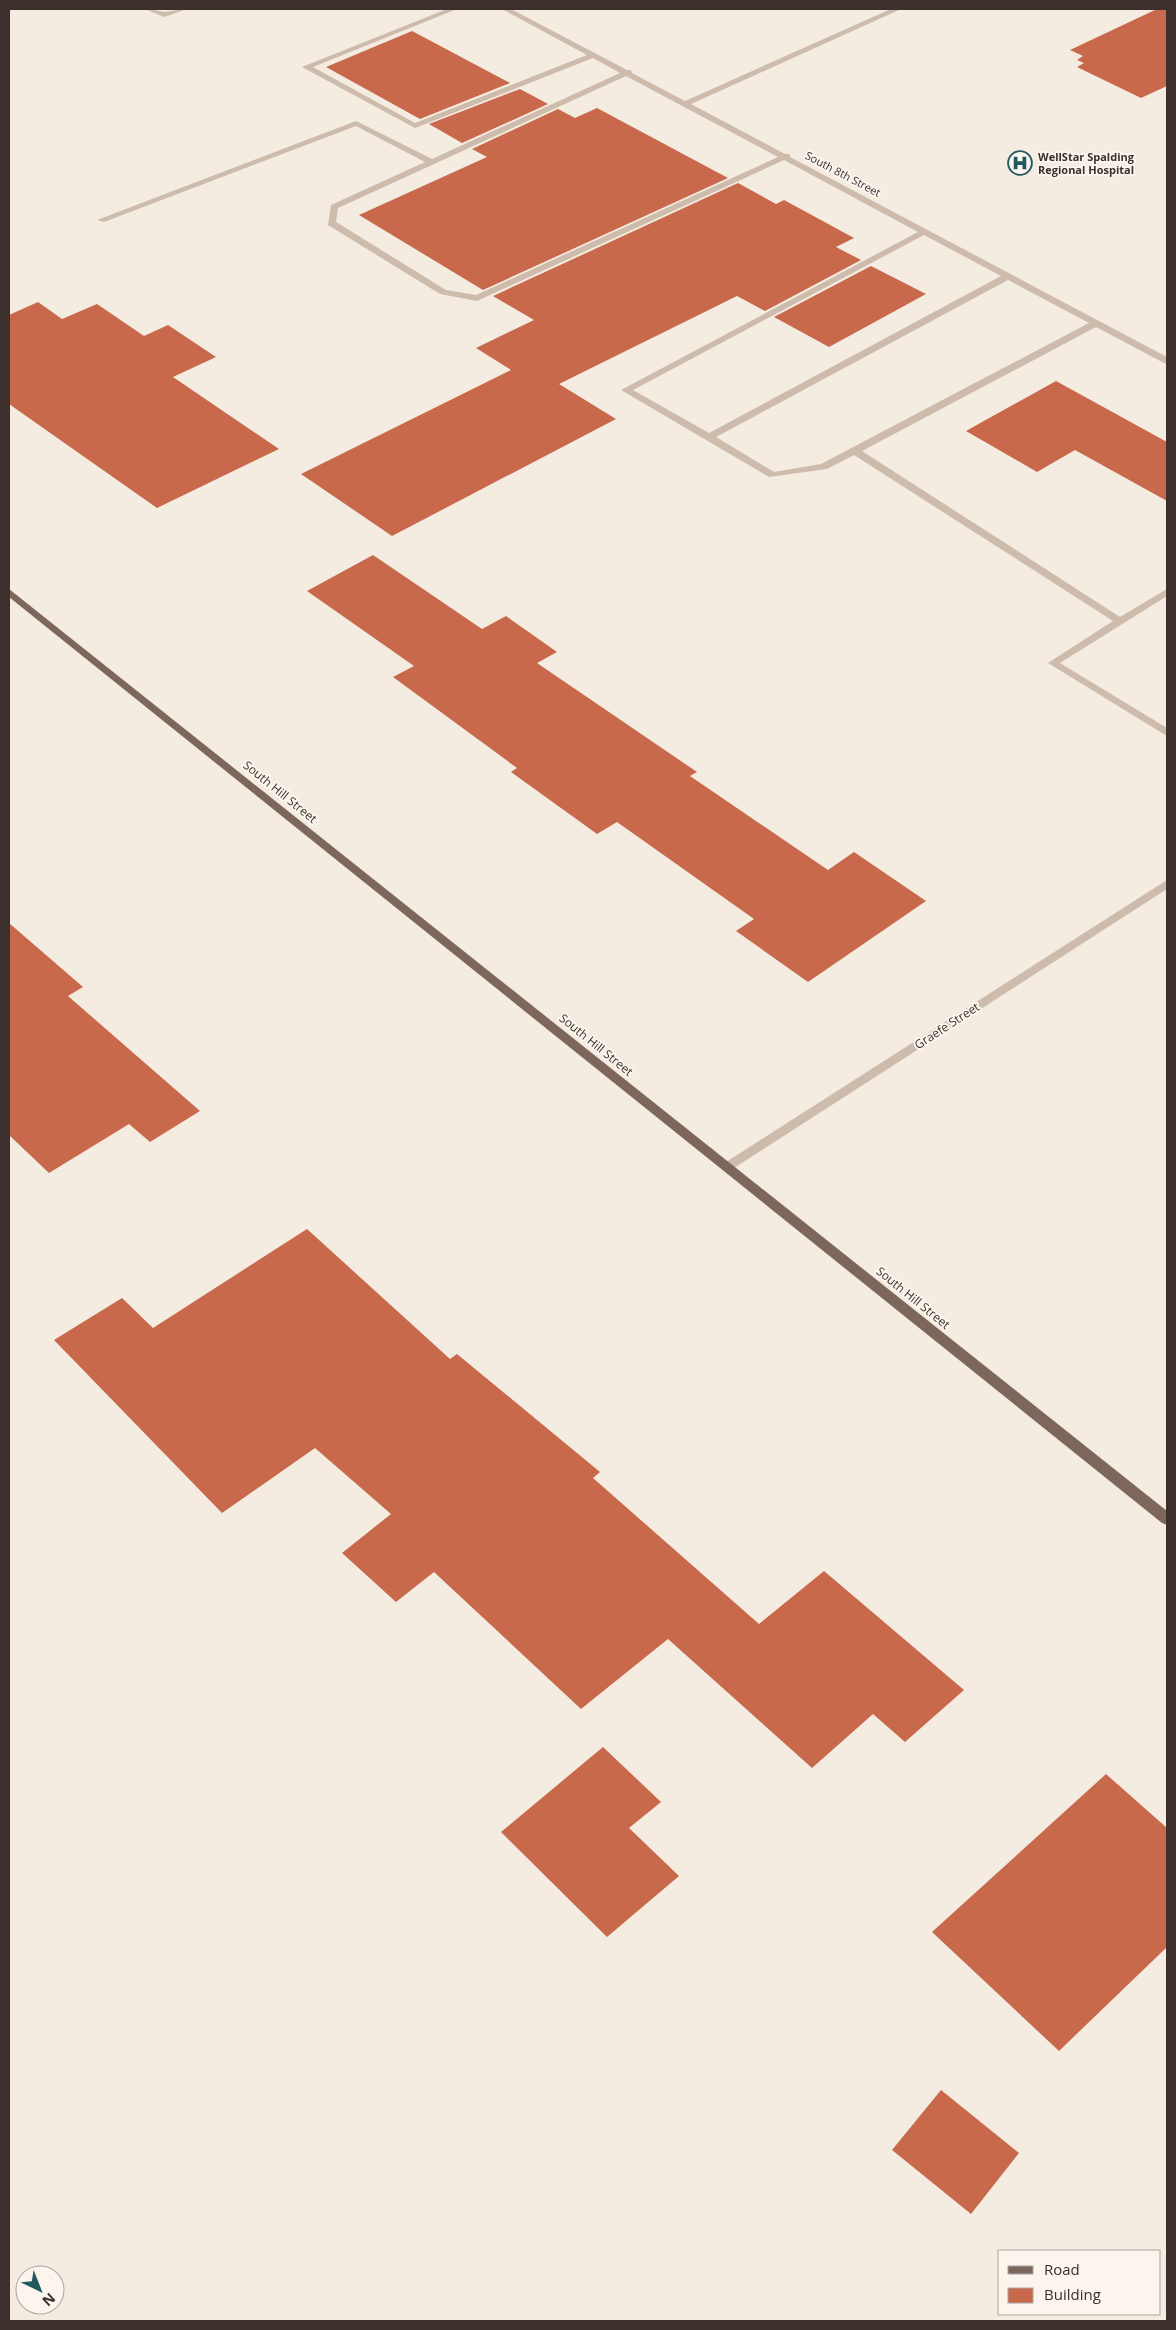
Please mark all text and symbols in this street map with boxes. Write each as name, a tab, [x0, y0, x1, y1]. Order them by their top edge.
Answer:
street label: South 8th Street	[803, 147, 884, 200]
place label: WellStar Spalding Regional Hospital	[1038, 149, 1135, 177]
hospital icon: WellStar Spalding Regional Hospital	[1007, 150, 1033, 176]
street label: South Hill Street	[240, 757, 321, 827]
street label: Graefe Street	[911, 998, 983, 1053]
street label: South Hill Street	[556, 1010, 637, 1080]
street label: South Hill Street	[873, 1263, 954, 1333]
legend	[998, 2250, 1161, 2315]
text: Road	[1044, 2259, 1080, 2279]
north arrow	[15, 2265, 65, 2315]
text: Building	[1044, 2284, 1101, 2304]
text: N	[39, 2289, 60, 2311]

